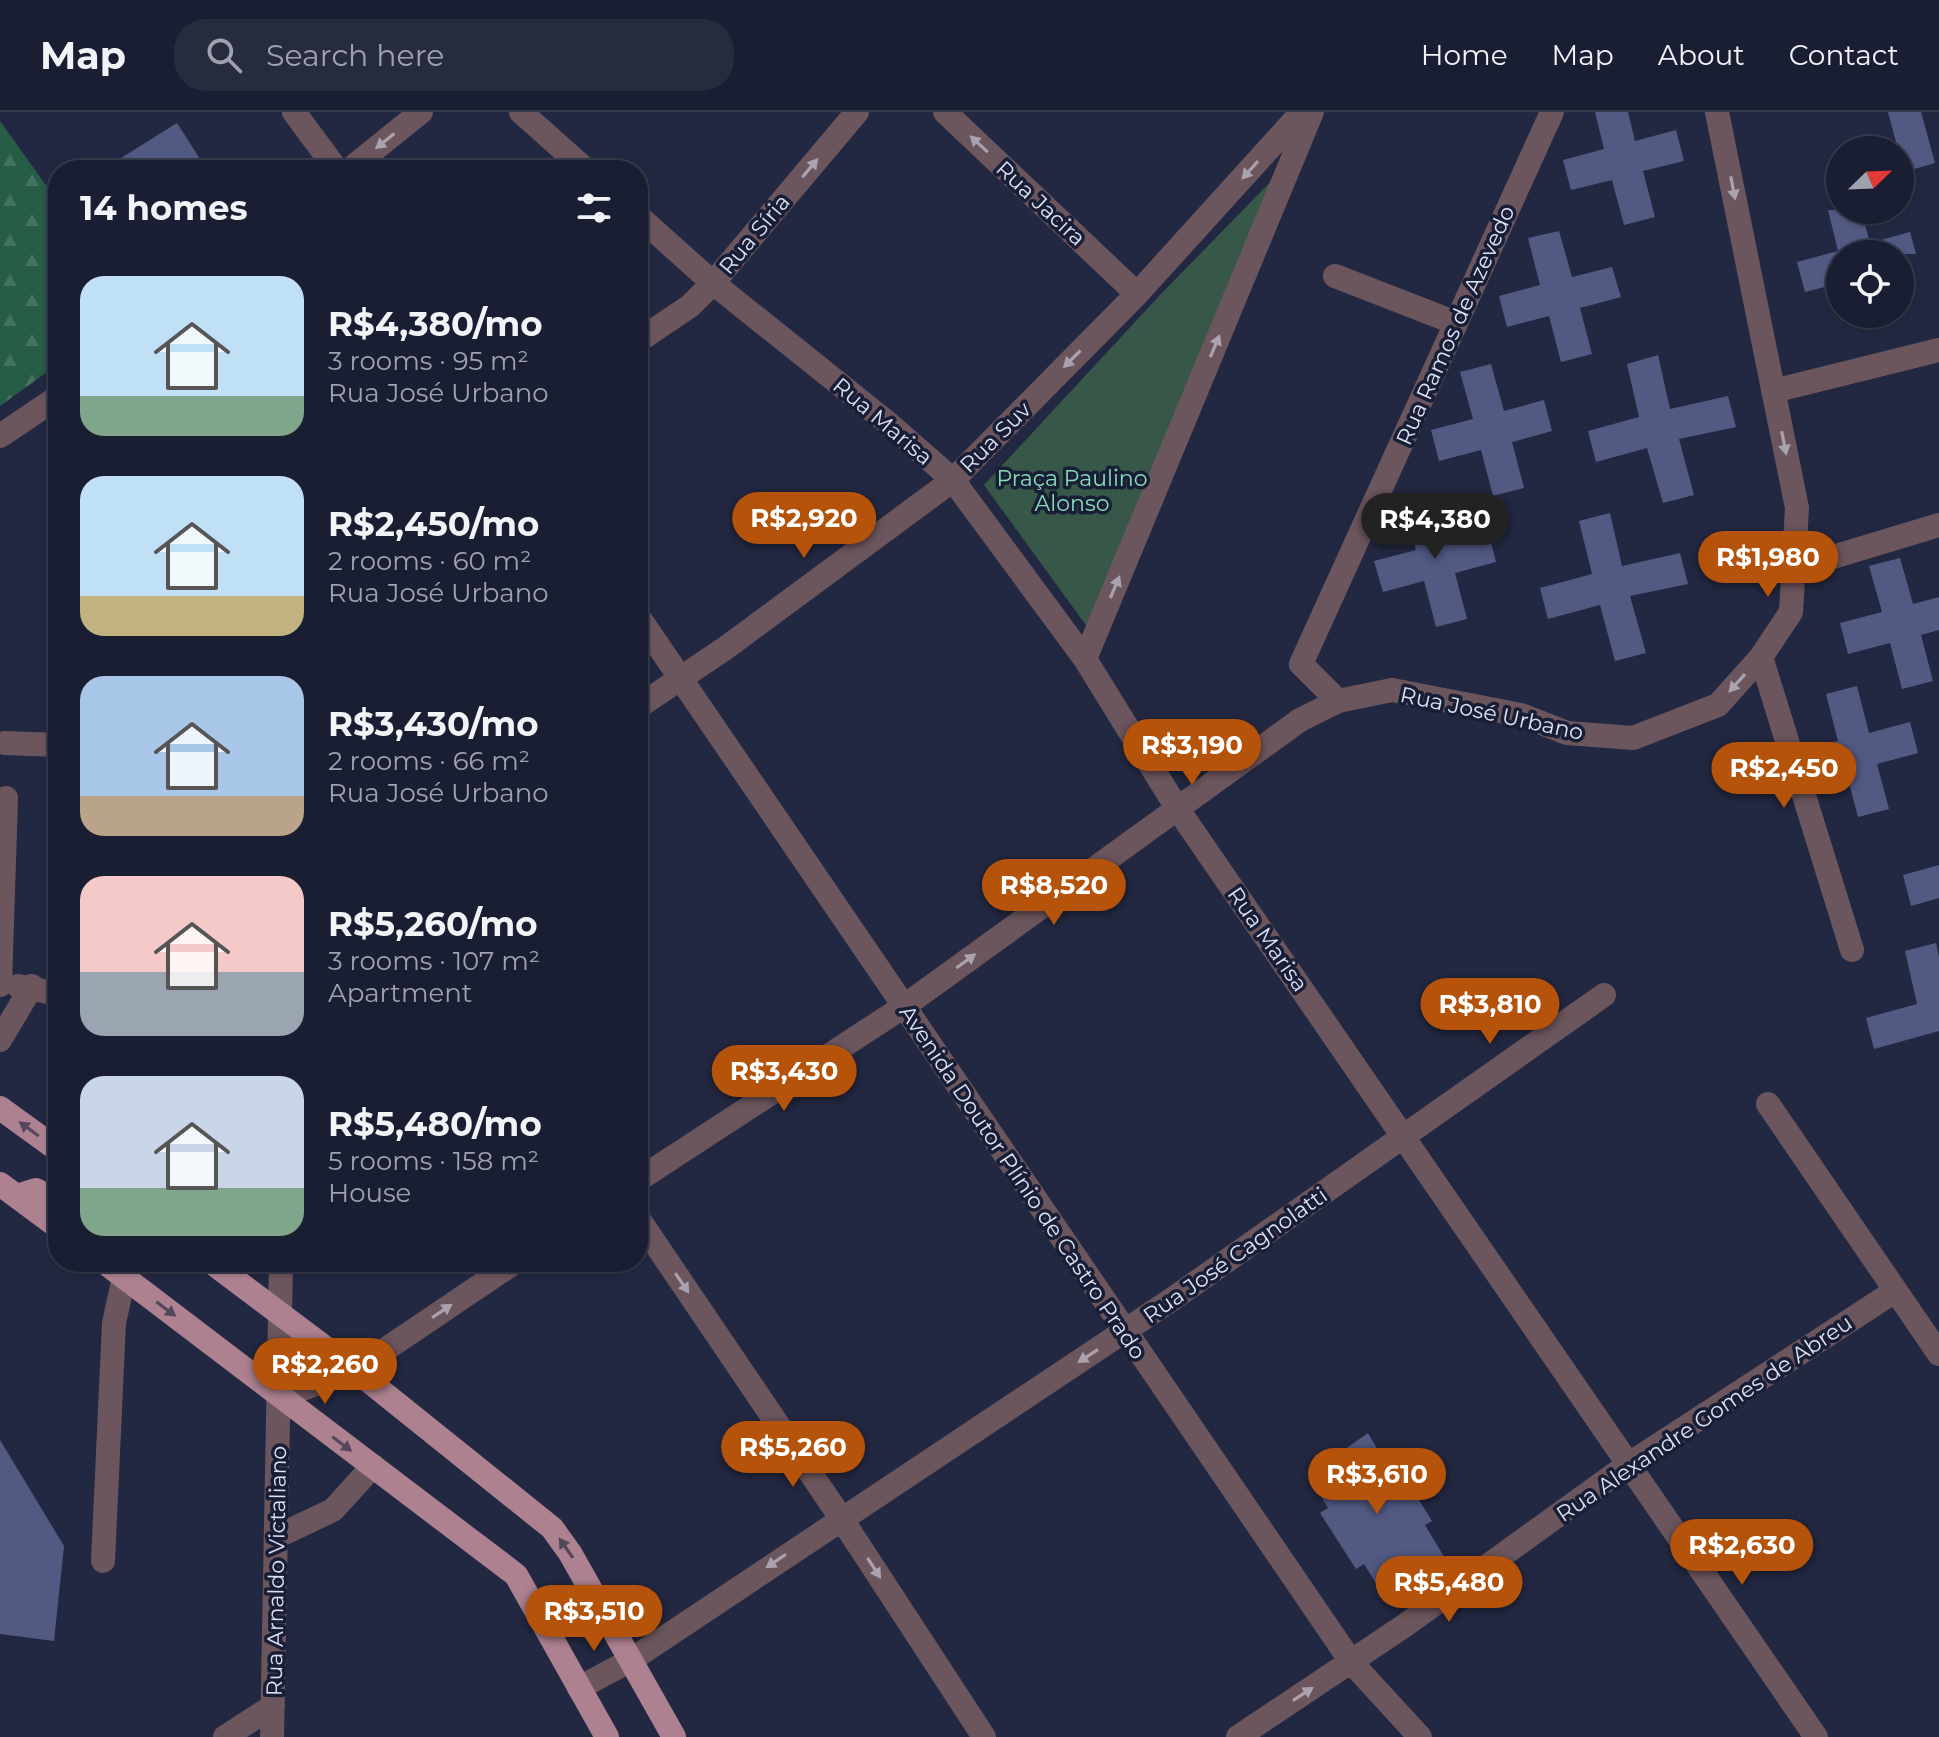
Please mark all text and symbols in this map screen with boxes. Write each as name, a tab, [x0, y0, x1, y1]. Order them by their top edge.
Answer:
search box	[174, 19, 734, 91]
text: Map	[40, 32, 126, 79]
icon: search	[202, 33, 246, 77]
text: Search here	[266, 37, 444, 74]
text: Home	[1421, 38, 1508, 72]
text: Map	[1552, 38, 1614, 72]
text: About	[1658, 38, 1745, 72]
text: Contact	[1789, 38, 1899, 72]
one-way arrow	[375, 132, 395, 149]
one-way arrow	[970, 135, 989, 154]
north arrow	[1826, 136, 1914, 224]
map controls	[1826, 136, 1914, 328]
street label: Rua Jacira	[990, 155, 1091, 252]
one-way arrow	[801, 158, 818, 178]
one-way arrow	[1241, 160, 1259, 179]
one-way arrow	[1727, 176, 1739, 201]
icon: filters	[572, 186, 616, 230]
text: 14 homes	[80, 187, 248, 229]
street label: Rua Síria	[713, 189, 796, 280]
street label: Rua Ramos de Azevedo	[1390, 201, 1521, 449]
button: locate	[1826, 240, 1914, 328]
text: R$4,380/mo	[328, 303, 543, 345]
icon: home	[144, 308, 240, 404]
one-way arrow	[1208, 334, 1221, 358]
text: 3 rooms · 95 m²	[328, 345, 529, 377]
one-way arrow	[1063, 349, 1082, 368]
street label: Rua Marisa	[827, 372, 938, 471]
text: Rua José Urbano	[328, 377, 549, 409]
street label: Rua Suv	[954, 396, 1037, 479]
one-way arrow	[1778, 431, 1790, 456]
park label: Praça Paulino Alonso	[996, 465, 1148, 517]
pin: R$2,920	[730, 492, 878, 560]
pin: R$4,380	[1361, 493, 1509, 561]
text: R$2,920	[750, 502, 858, 534]
text: R$2,450/mo	[328, 503, 539, 545]
text: R$4,380	[1379, 503, 1491, 535]
icon: home	[144, 508, 240, 604]
pin: R$1,980	[1694, 531, 1842, 599]
text: R$1,980	[1716, 541, 1820, 573]
text: 2 rooms · 60 m²	[328, 545, 531, 577]
one-way arrow	[1109, 575, 1122, 599]
text: Rua José Urbano	[328, 577, 549, 609]
one-way arrow	[1729, 674, 1747, 693]
street label: Rua José Urbano	[1398, 681, 1586, 746]
text: R$3,430/mo	[328, 703, 539, 745]
icon: home	[144, 708, 240, 804]
pin: R$3,190	[1118, 719, 1266, 787]
text: R$3,190	[1141, 729, 1243, 761]
pin: R$2,450	[1710, 742, 1858, 810]
text: 2 rooms · 66 m²	[328, 745, 530, 777]
text: R$2,450	[1729, 752, 1839, 784]
text: Rua José Urbano	[328, 777, 549, 809]
pin: R$8,520	[980, 859, 1128, 927]
text: R$8,520	[1000, 869, 1108, 901]
street label: Rua Marisa	[1222, 882, 1314, 997]
text: R$5,260/mo	[328, 903, 538, 945]
icon: home	[144, 908, 240, 1004]
text: 3 rooms · 107 m²	[328, 945, 540, 977]
one-way arrow	[956, 954, 977, 969]
text: Apartment	[328, 977, 472, 1009]
pin: R$3,810	[1416, 978, 1564, 1046]
text: R$3,810	[1438, 988, 1542, 1020]
street label: Avenida Doutor Plínio de Castro Prado	[894, 1000, 1152, 1364]
pin: R$3,430	[710, 1045, 858, 1113]
text: R$3,430	[730, 1055, 838, 1087]
text: R$5,480/mo	[328, 1103, 542, 1145]
icon: home	[144, 1108, 240, 1204]
one-way arrow	[18, 1121, 40, 1137]
text: 5 rooms · 158 m²	[328, 1145, 539, 1177]
text: House	[328, 1177, 411, 1209]
street label: Rua José Cagnolatti	[1138, 1182, 1333, 1329]
one-way arrow	[674, 1272, 689, 1293]
one-way arrow	[156, 1301, 176, 1317]
one-way arrow	[432, 1304, 453, 1319]
street label: Rua Alexandre Gomes de Abreu	[1551, 1309, 1857, 1528]
pin: R$2,260	[251, 1338, 399, 1406]
text: R$2,260	[271, 1348, 379, 1380]
one-way arrow	[1077, 1348, 1099, 1363]
pin: R$5,260	[719, 1421, 867, 1489]
text: R$5,260	[739, 1431, 847, 1463]
one-way arrow	[332, 1435, 352, 1451]
street label: Rua Arnaldo Victaliano	[261, 1446, 292, 1696]
pin: R$3,610	[1303, 1448, 1451, 1516]
text: R$3,610	[1326, 1458, 1428, 1490]
pin: R$2,630	[1668, 1519, 1816, 1587]
text: R$2,630	[1688, 1529, 1796, 1561]
one-way arrow	[559, 1537, 574, 1558]
one-way arrow	[766, 1554, 787, 1569]
pin: R$5,480	[1375, 1556, 1523, 1624]
one-way arrow	[866, 1557, 880, 1579]
text: R$5,480	[1394, 1566, 1504, 1598]
pin: R$3,510	[520, 1585, 668, 1653]
text: R$3,510	[543, 1595, 645, 1627]
one-way arrow	[1292, 1688, 1314, 1702]

